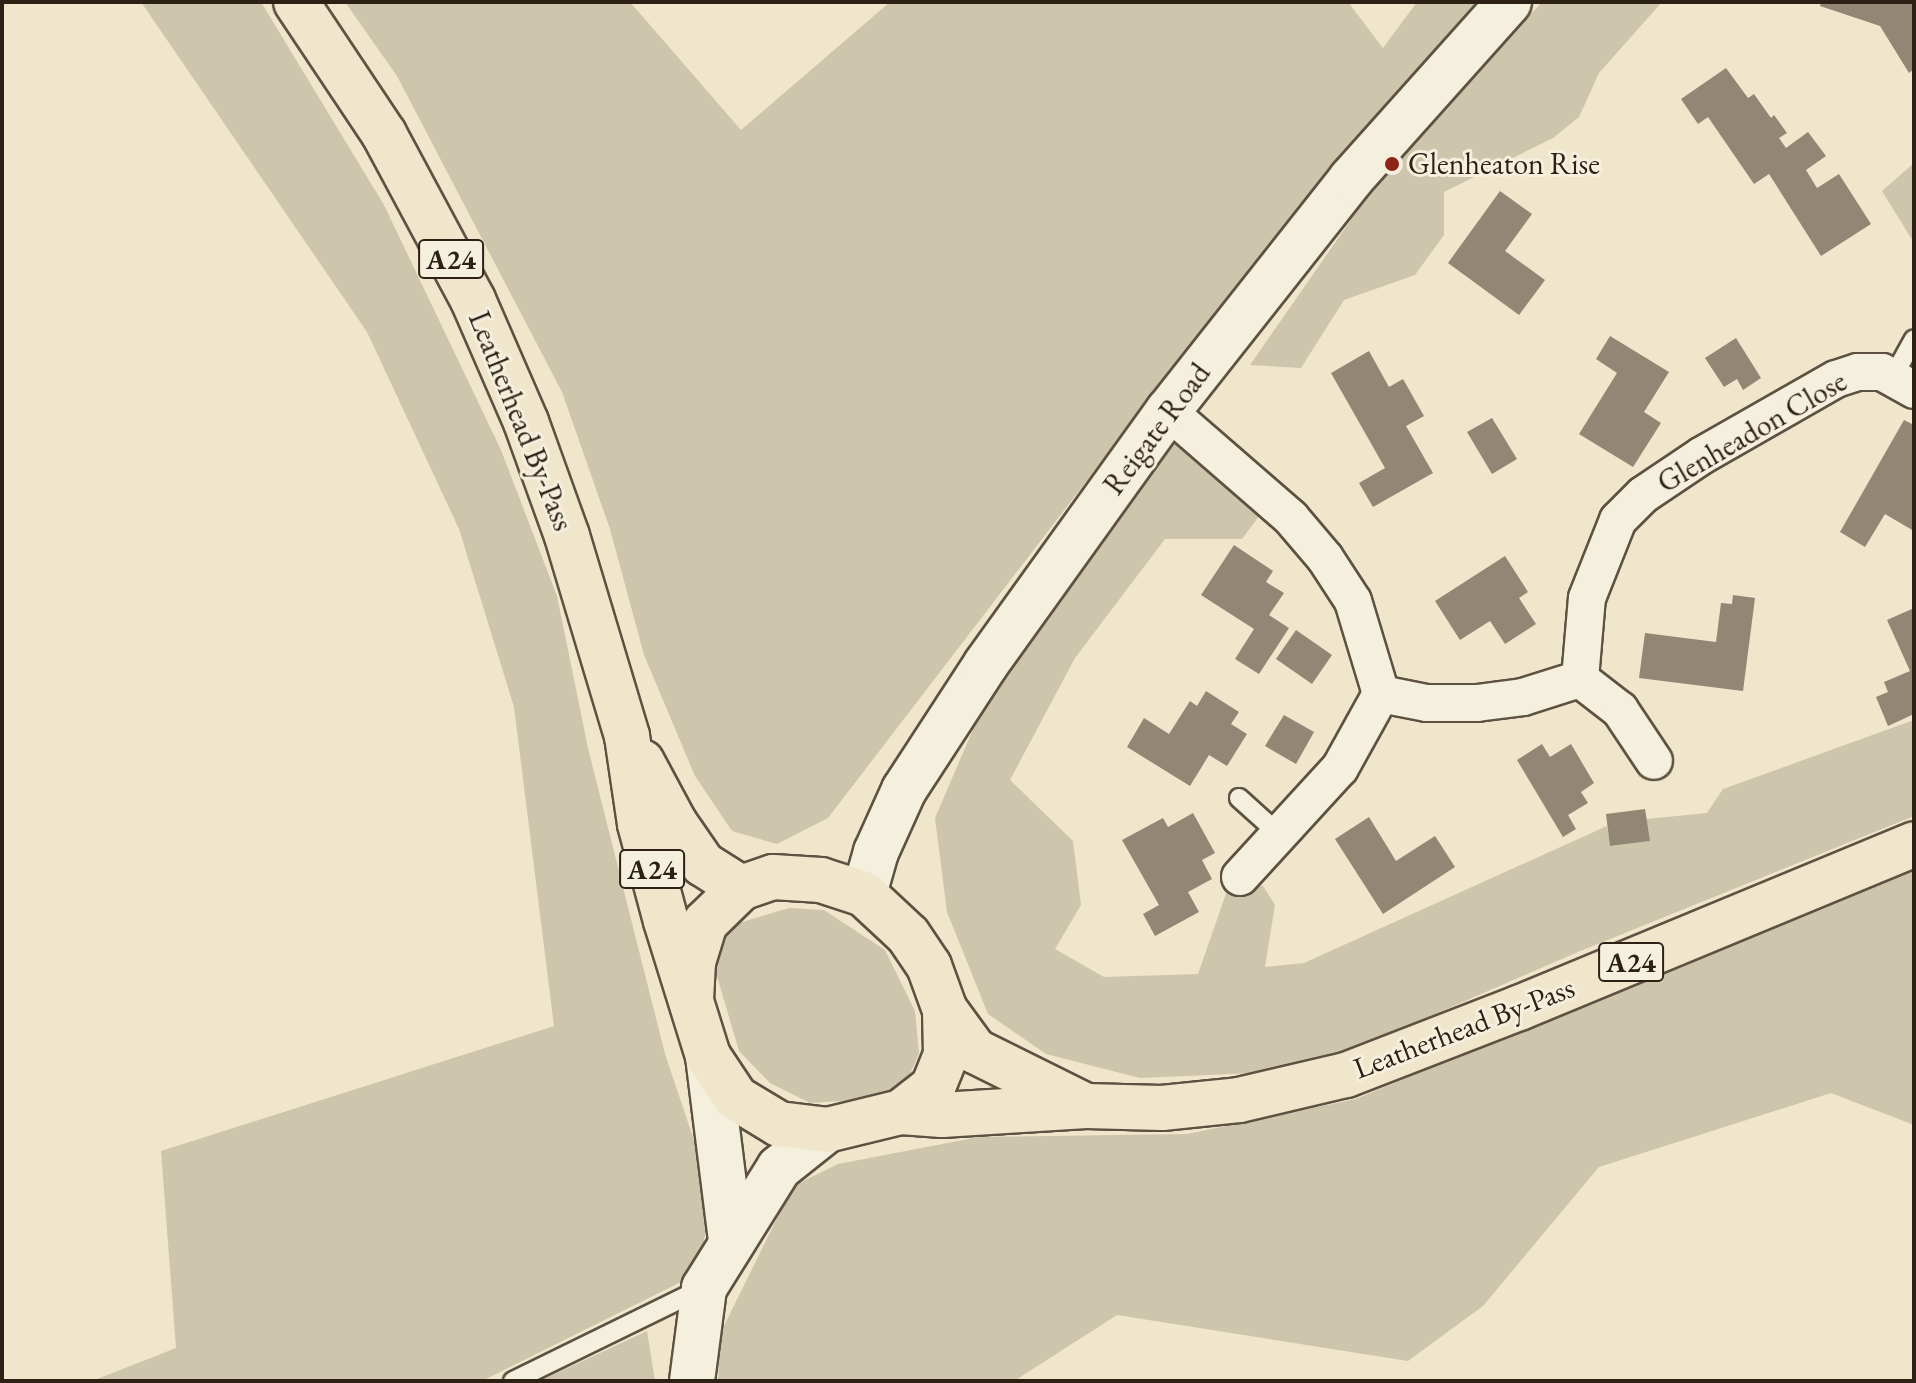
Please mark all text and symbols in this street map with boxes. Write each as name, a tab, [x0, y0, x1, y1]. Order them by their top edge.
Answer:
place label: Glenheaton Rise	[1408, 146, 1600, 182]
marker: Glenheaton Rise	[1383, 155, 1401, 173]
road number: A24	[417, 235, 485, 283]
street label: Leatherhead By-Pass	[461, 306, 581, 536]
street label: Reigate Road	[1096, 356, 1218, 502]
street label: Glenheadon Close	[1651, 363, 1853, 501]
road number: A24	[618, 845, 686, 893]
road number: A24	[1597, 938, 1665, 986]
street label: Leatherhead By-Pass	[1349, 969, 1579, 1087]

